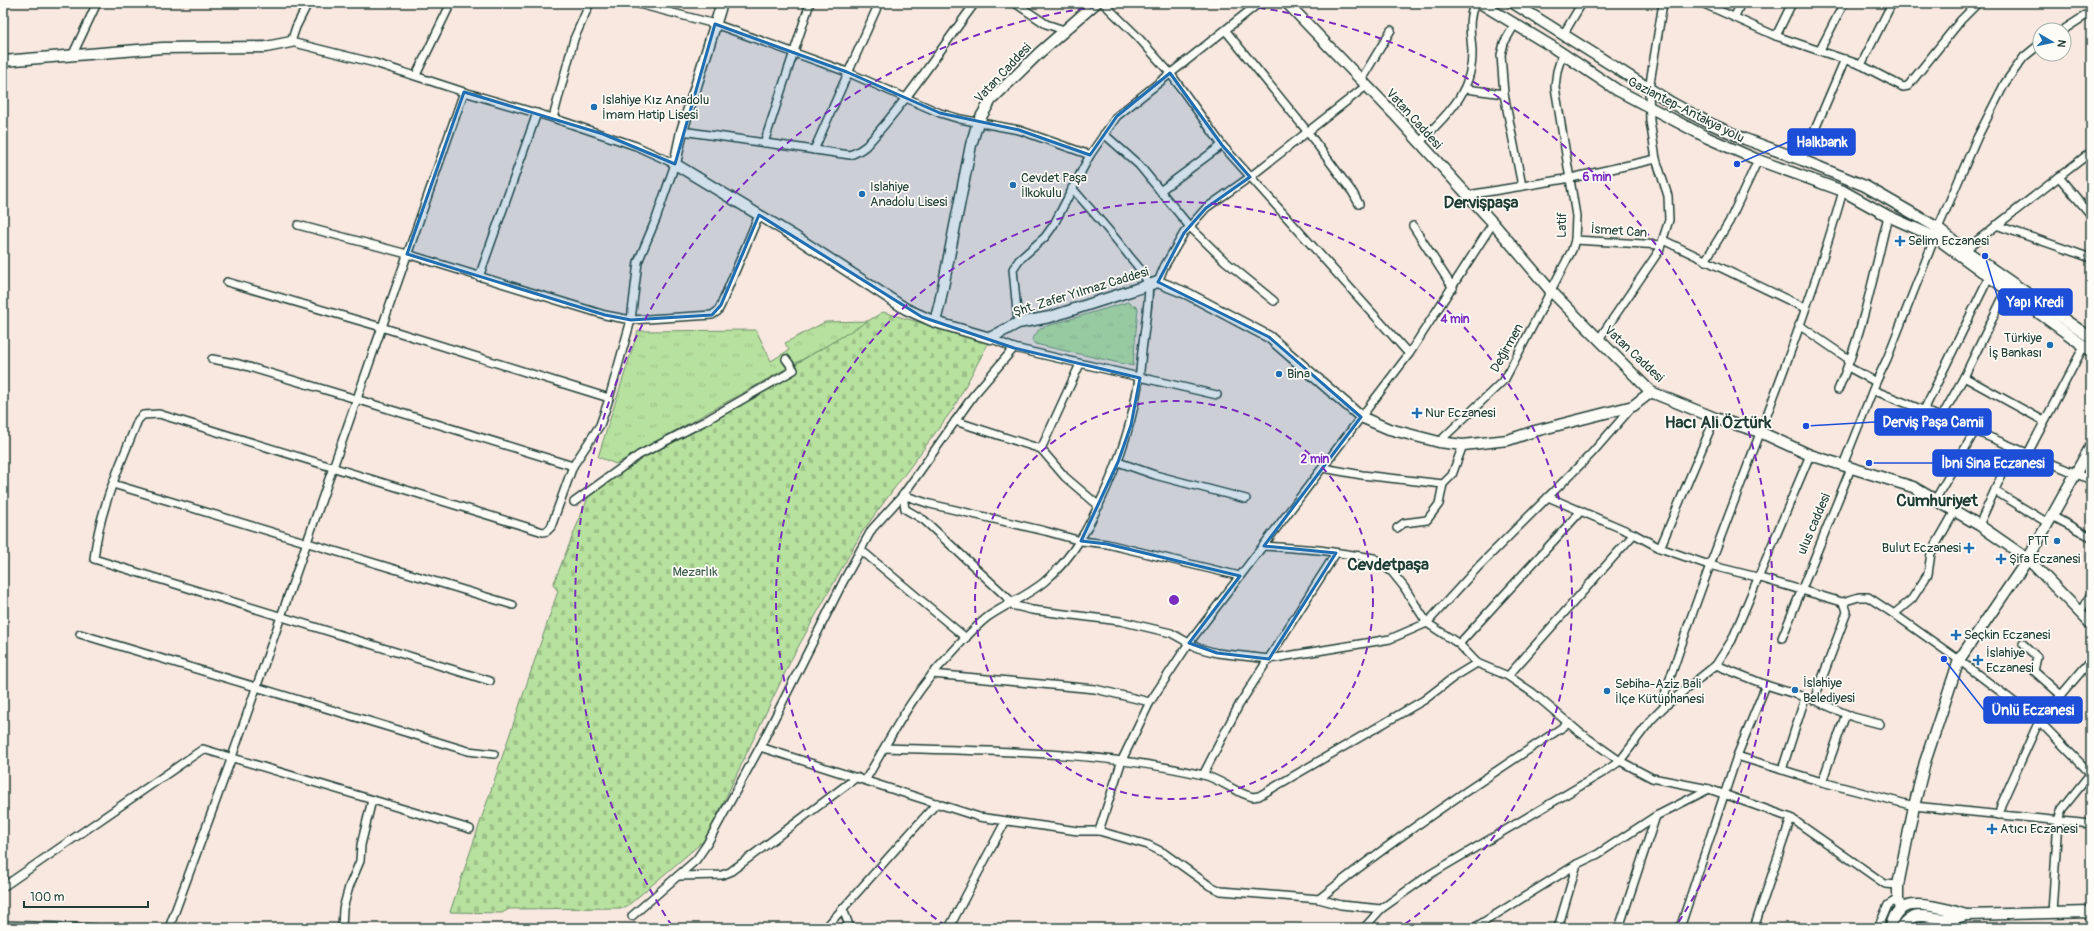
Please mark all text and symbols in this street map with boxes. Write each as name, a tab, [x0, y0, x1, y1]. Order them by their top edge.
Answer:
north arrow	[2032, 22, 2072, 62]
text: N	[2054, 39, 2068, 49]
street label: Vatan Caddesi	[971, 40, 1035, 106]
street label: Gaziantep-Antakya yolu	[1625, 74, 1747, 146]
street label: Vatan Caddesi	[1383, 85, 1445, 153]
place label: Islahiye Kız Anadolu İmam Hatip Lisesi	[602, 92, 709, 123]
marker: Islahiye Kız Anadolu İmam Hatip Lisesi	[589, 102, 599, 112]
callout: Halkbank	[1788, 129, 1855, 155]
text: Halkbank	[1796, 134, 1848, 151]
place label: Cevdet Paşa İlkokulu	[1021, 170, 1087, 201]
text: 6 min	[1582, 170, 1612, 185]
place label: Islahiye Anadolu Lisesi	[870, 179, 947, 210]
marker: Cevdet Paşa İlkokulu	[1008, 180, 1018, 190]
marker: Islahiye Anadolu Lisesi	[857, 189, 867, 199]
district label: Dervişpaşa	[1444, 192, 1519, 213]
street label: Latif	[1554, 211, 1570, 238]
street label: İsmet Can	[1590, 221, 1648, 241]
place label: Selim Eczanesi	[1908, 233, 1989, 249]
marker: Selim Eczanesi	[1895, 236, 1905, 246]
street label: Şht. Zafer Yılmaz Caddesi	[1011, 264, 1151, 320]
callout: Yapı Kredi	[1999, 289, 2072, 315]
text: Yapı Kredi	[2006, 294, 2064, 311]
text: 4 min	[1439, 312, 1470, 327]
street label: Değirmen	[1487, 321, 1527, 375]
street label: Vatan Caddesi	[1601, 322, 1667, 386]
place label: Türkiye İş Bankası	[1989, 330, 2043, 361]
marker: Türkiye İş Bankası	[2045, 340, 2055, 350]
place label: Bina	[1287, 366, 1310, 382]
marker: Bina	[1274, 369, 1284, 379]
place label: Nur Eczanesi	[1425, 405, 1495, 421]
marker: Nur Eczanesi	[1412, 408, 1422, 418]
callout: Derviş Paşa Camii	[1875, 409, 1991, 435]
district label: Hacı Ali Öztürk	[1665, 412, 1772, 433]
text: Derviş Paşa Camii	[1883, 414, 1984, 431]
callout: İbni Sina Eczanesi	[1933, 450, 2053, 476]
text: 2 min	[1301, 452, 1330, 467]
text: İbni Sina Eczanesi	[1941, 454, 2045, 472]
district label: Cumhuriyet	[1896, 490, 1979, 511]
street label: ulus caddesi	[1794, 491, 1834, 557]
place label: PTT	[2027, 533, 2049, 549]
marker: PTT	[2052, 536, 2062, 546]
place label: Bulut Eczanesi	[1882, 540, 1961, 556]
marker: Bulut Eczanesi	[1964, 543, 1974, 553]
place label: Şifa Eczanesi	[2009, 551, 2080, 567]
district label: Cevdetpaşa	[1347, 554, 1429, 575]
marker: Şifa Eczanesi	[1996, 554, 2006, 564]
park label: Mezarlık	[672, 564, 718, 580]
centre of rings	[1167, 593, 1181, 607]
place label: Seçkin Eczanesi	[1964, 627, 2050, 643]
marker: Seçkin Eczanesi	[1951, 630, 1961, 640]
place label: İslahiye Eczanesi	[1986, 645, 2034, 676]
marker: İslahiye Eczanesi	[1973, 655, 1983, 665]
place label: İslahiye Belediyesi	[1803, 675, 1855, 706]
place label: Sebiha-Aziz Bali İlçe Kütüphanesi	[1615, 676, 1704, 707]
marker: İslahiye Belediyesi	[1790, 685, 1800, 695]
marker: Sebiha-Aziz Bali İlçe Kütüphanesi	[1602, 686, 1612, 696]
callout: Ünlü Eczanesi	[1984, 697, 2082, 723]
text: Ünlü Eczanesi	[1992, 702, 2075, 719]
place label: Atıcı Eczanesi	[2000, 821, 2078, 837]
marker: Atıcı Eczanesi	[1987, 824, 1997, 834]
scale bar	[24, 883, 148, 909]
text: 100 m	[30, 890, 65, 905]

